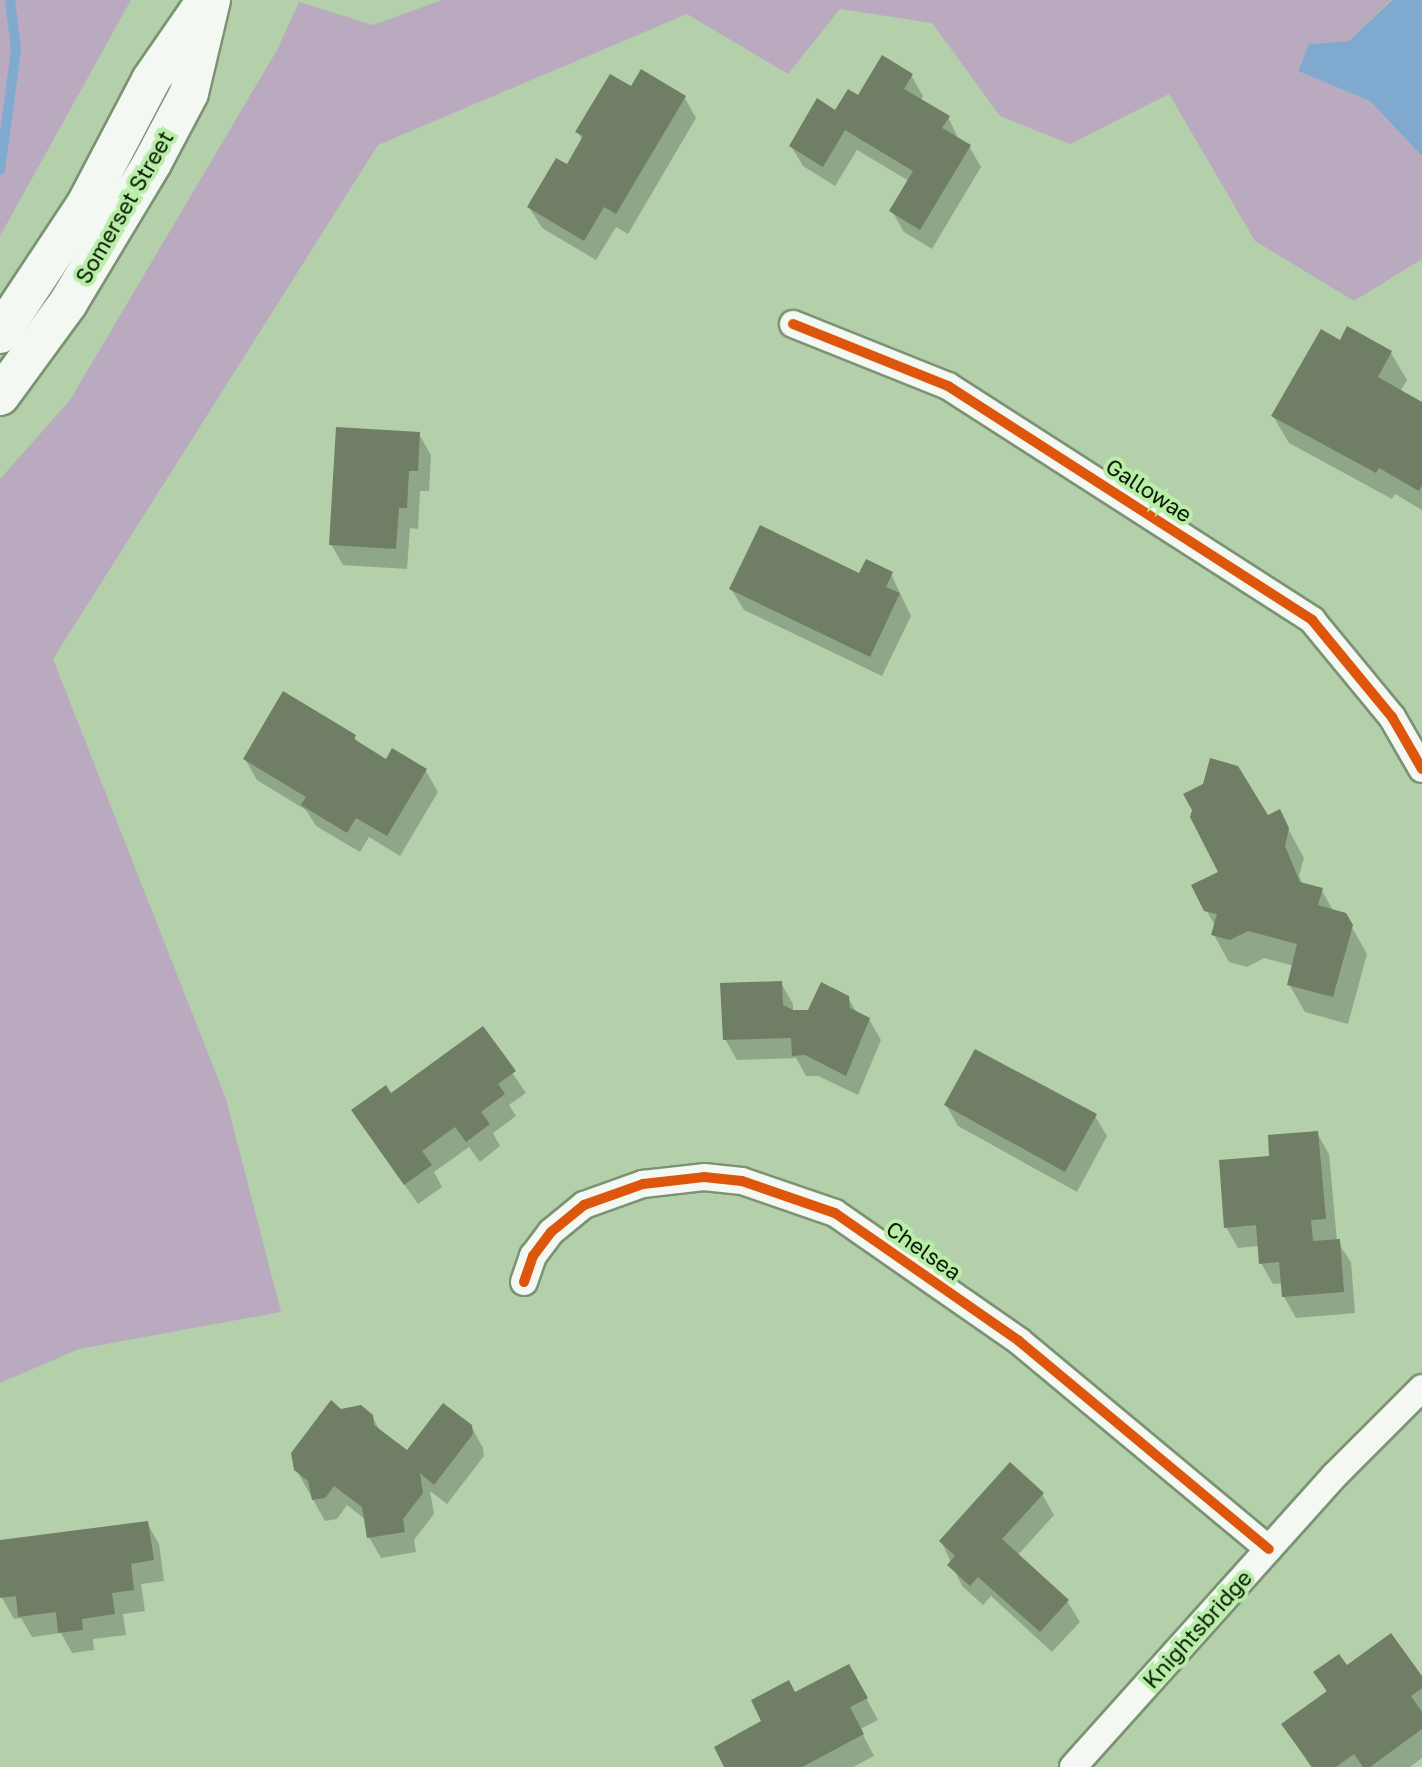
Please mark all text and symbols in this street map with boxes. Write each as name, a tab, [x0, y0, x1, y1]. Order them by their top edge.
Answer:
street label: Somerset Street	[70, 126, 178, 288]
street label: Gallowae	[1101, 452, 1197, 528]
street label: Chelsea	[882, 1215, 966, 1285]
street label: Knightsbridge	[1137, 1565, 1257, 1693]

